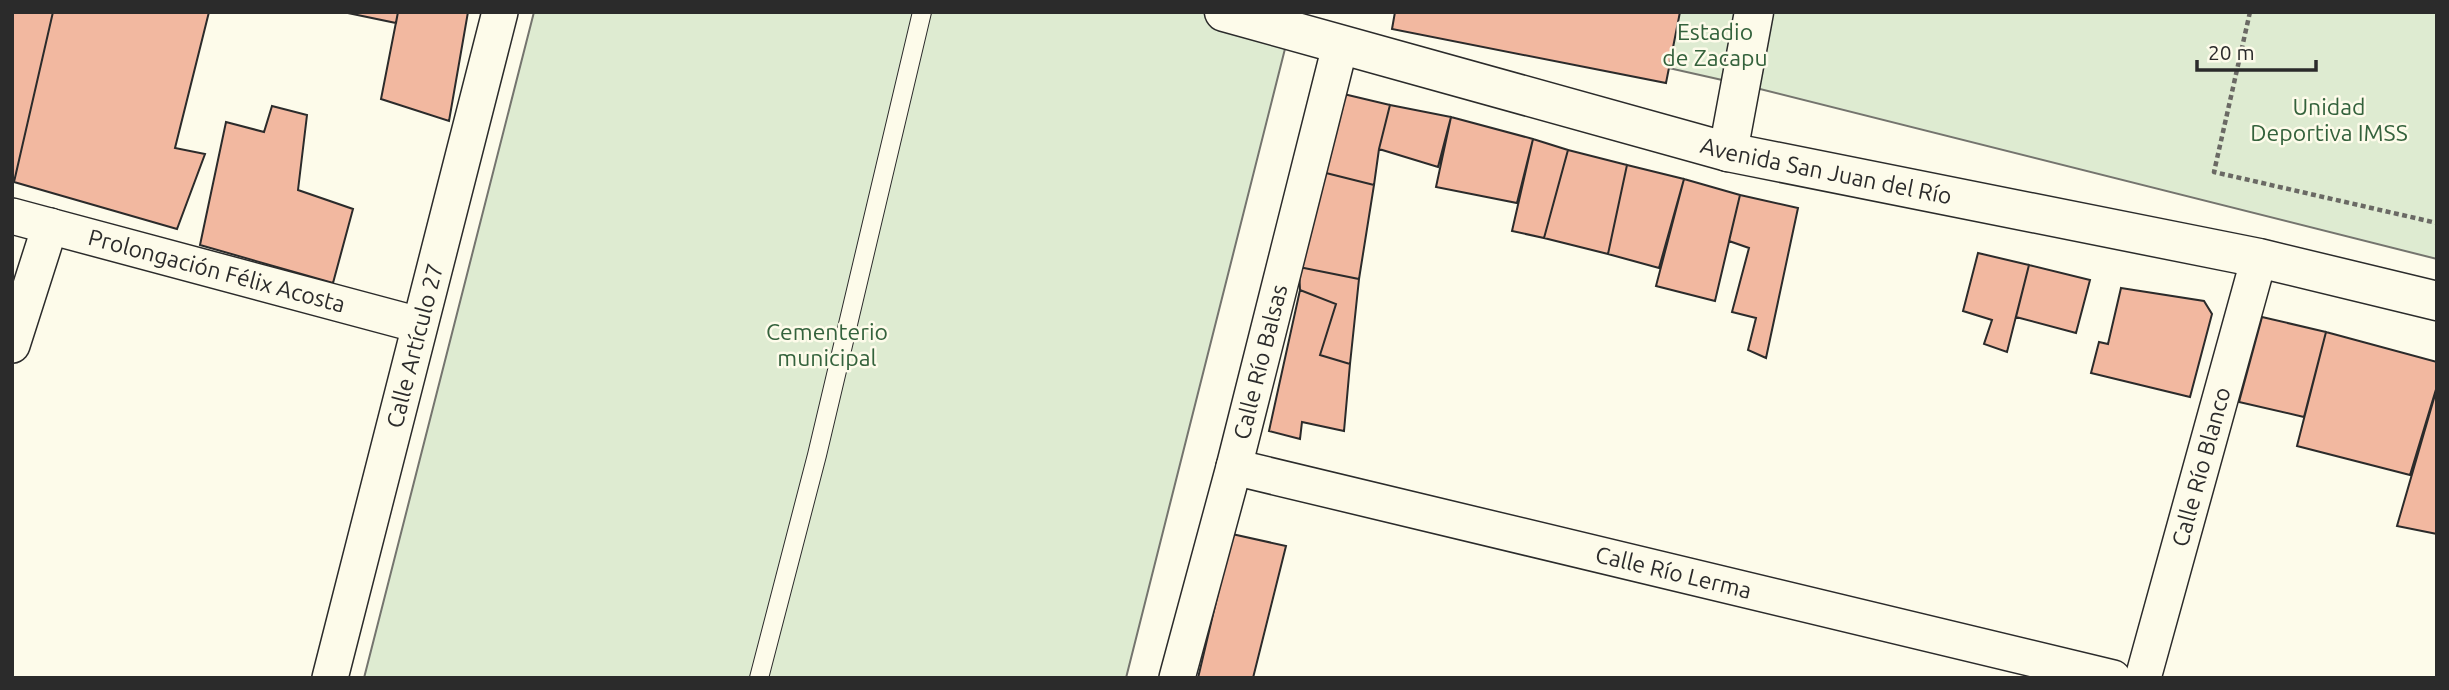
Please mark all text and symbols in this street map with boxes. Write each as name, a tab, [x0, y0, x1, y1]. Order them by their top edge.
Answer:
park label: Estadio de Zacapu	[1662, 19, 1768, 70]
scale bar	[2197, 28, 2316, 72]
text: 20 m	[2208, 40, 2255, 64]
park label: Unidad Deportiva IMSS	[2250, 94, 2408, 145]
street label: Avenida San Juan del Río	[1698, 132, 1954, 208]
street label: Prolongación Félix Acosta	[86, 224, 348, 317]
street label: Calle Artículo 27	[381, 261, 447, 430]
street label: Calle Río Balsas	[1228, 282, 1292, 442]
park label: Cementerio municipal	[766, 319, 888, 370]
street label: Calle Río Blanco	[2167, 384, 2235, 549]
street label: Calle Río Lerma	[1593, 541, 1754, 603]

